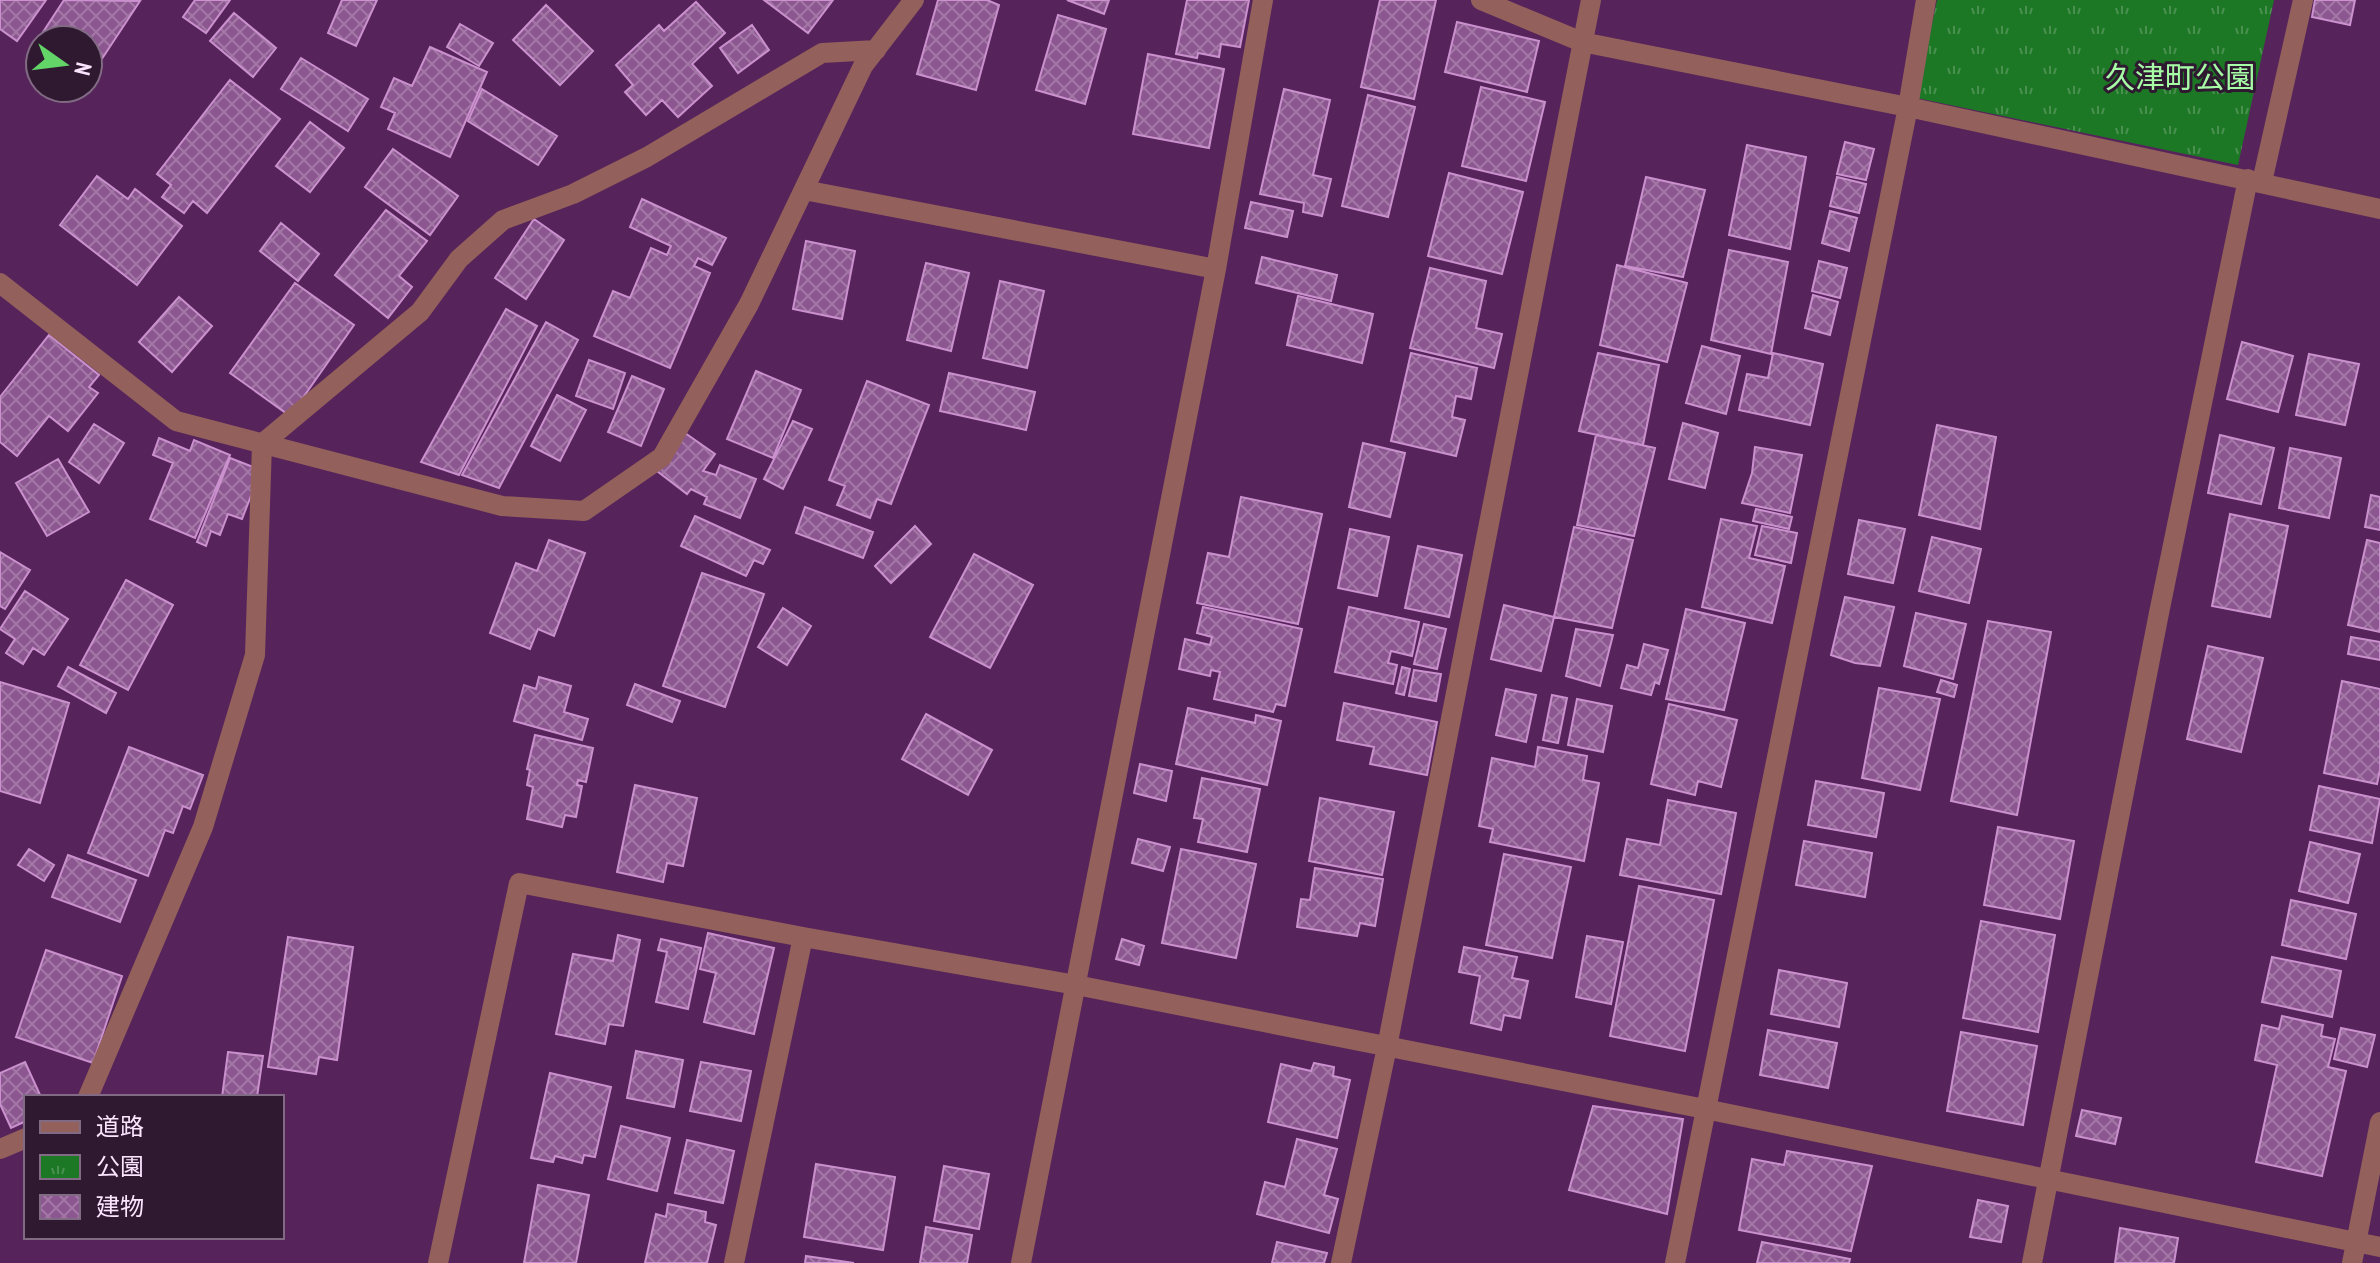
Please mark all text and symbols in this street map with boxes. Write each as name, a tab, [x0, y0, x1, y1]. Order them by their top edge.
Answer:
north arrow	[24, 24, 104, 104]
park label: 久津町公園	[2105, 57, 2255, 96]
text: N	[68, 60, 98, 78]
legend	[24, 1095, 284, 1239]
text: 道路	[96, 1111, 144, 1142]
text: 公園	[96, 1151, 144, 1182]
text: 建物	[96, 1191, 144, 1222]

